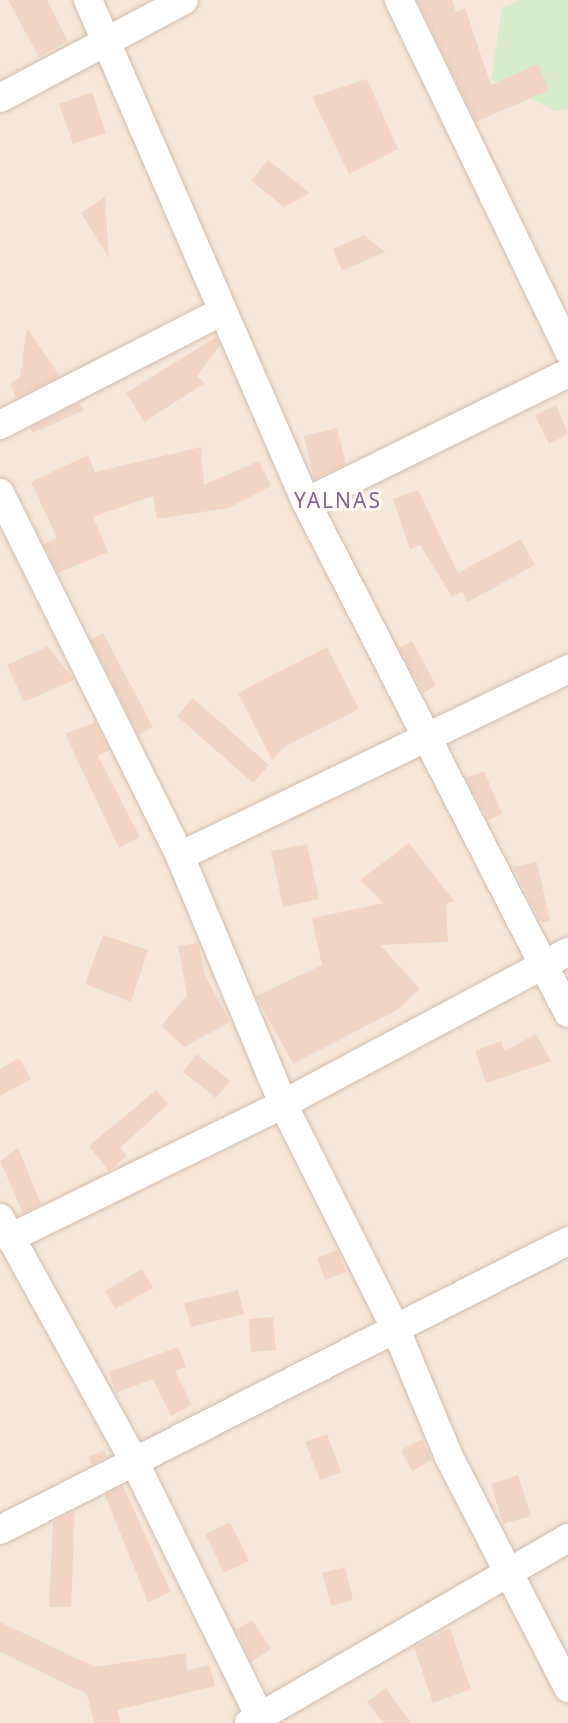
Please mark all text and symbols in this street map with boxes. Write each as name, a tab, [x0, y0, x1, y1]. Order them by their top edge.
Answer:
district label: YALNAS	[295, 487, 381, 513]

